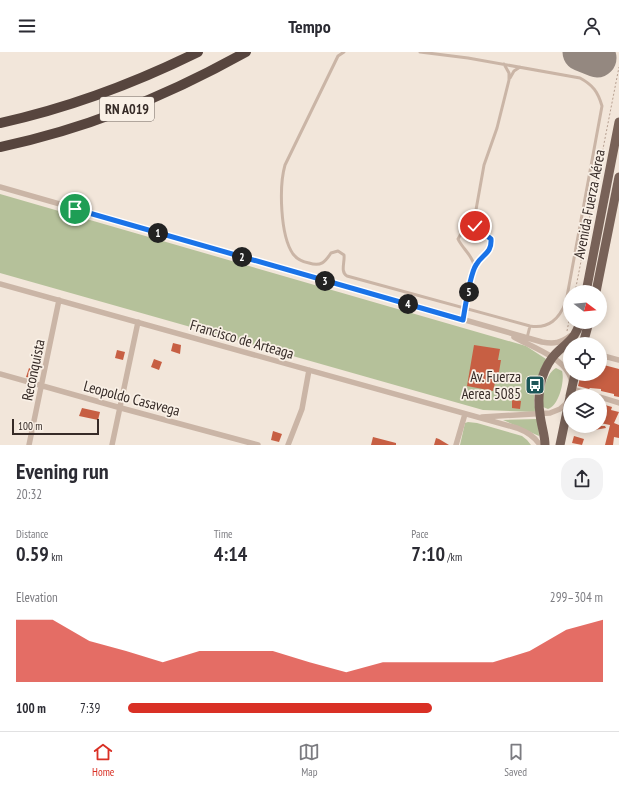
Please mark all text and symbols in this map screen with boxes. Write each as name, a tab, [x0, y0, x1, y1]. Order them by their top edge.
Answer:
icon: menu	[16, 15, 38, 37]
text: Tempo	[288, 15, 331, 38]
icon: person	[581, 15, 603, 37]
road number: RN A019	[100, 97, 154, 121]
street label: Avenida Fuerza Aérea	[569, 148, 609, 260]
pin	[58, 192, 92, 226]
icon: arrive	[64, 198, 86, 220]
pin	[458, 209, 492, 243]
icon: check	[464, 215, 486, 237]
pin: 1	[148, 223, 168, 243]
text: 1	[155, 226, 161, 240]
pin: 2	[232, 247, 252, 267]
text: 2	[239, 250, 245, 264]
pin: 3	[315, 271, 335, 291]
text: 3	[322, 274, 328, 288]
pin: 5	[459, 282, 479, 302]
text: 5	[466, 285, 472, 299]
north arrow	[563, 285, 607, 329]
map controls	[563, 285, 607, 433]
pin: 4	[398, 294, 418, 314]
text: 4	[405, 297, 411, 311]
street label: Francisco de Arteaga	[188, 315, 296, 363]
button: locate	[563, 337, 607, 381]
street label: Reconquista	[17, 338, 49, 402]
place label: Av. Fuerza Aerea 5085	[461, 367, 521, 403]
bus stop icon: Av. Fuerza Aerea 5085	[524, 374, 546, 396]
street label: Leopoldo Casavega	[82, 376, 182, 420]
button: layers	[563, 389, 607, 433]
scale bar	[12, 417, 99, 436]
text: 100 m	[18, 419, 42, 433]
text: Evening run	[16, 457, 109, 485]
button: share	[561, 458, 603, 500]
text: 20:32	[16, 486, 42, 503]
text: Distance	[16, 527, 48, 541]
text: Time	[214, 527, 233, 541]
text: Pace	[411, 527, 429, 541]
text: 0.59	[16, 541, 49, 567]
text: 4:14	[214, 541, 247, 567]
text: 7:10	[411, 541, 445, 567]
text: km	[49, 550, 63, 564]
text: /km	[445, 550, 462, 564]
text: Elevation	[16, 589, 58, 606]
text: 299–304 m	[550, 589, 603, 606]
text: 100 m	[16, 700, 46, 717]
text: 7:39	[80, 700, 100, 717]
tab: Home	[92, 741, 114, 779]
tab: Map	[298, 741, 320, 779]
tab: Saved	[504, 741, 527, 779]

